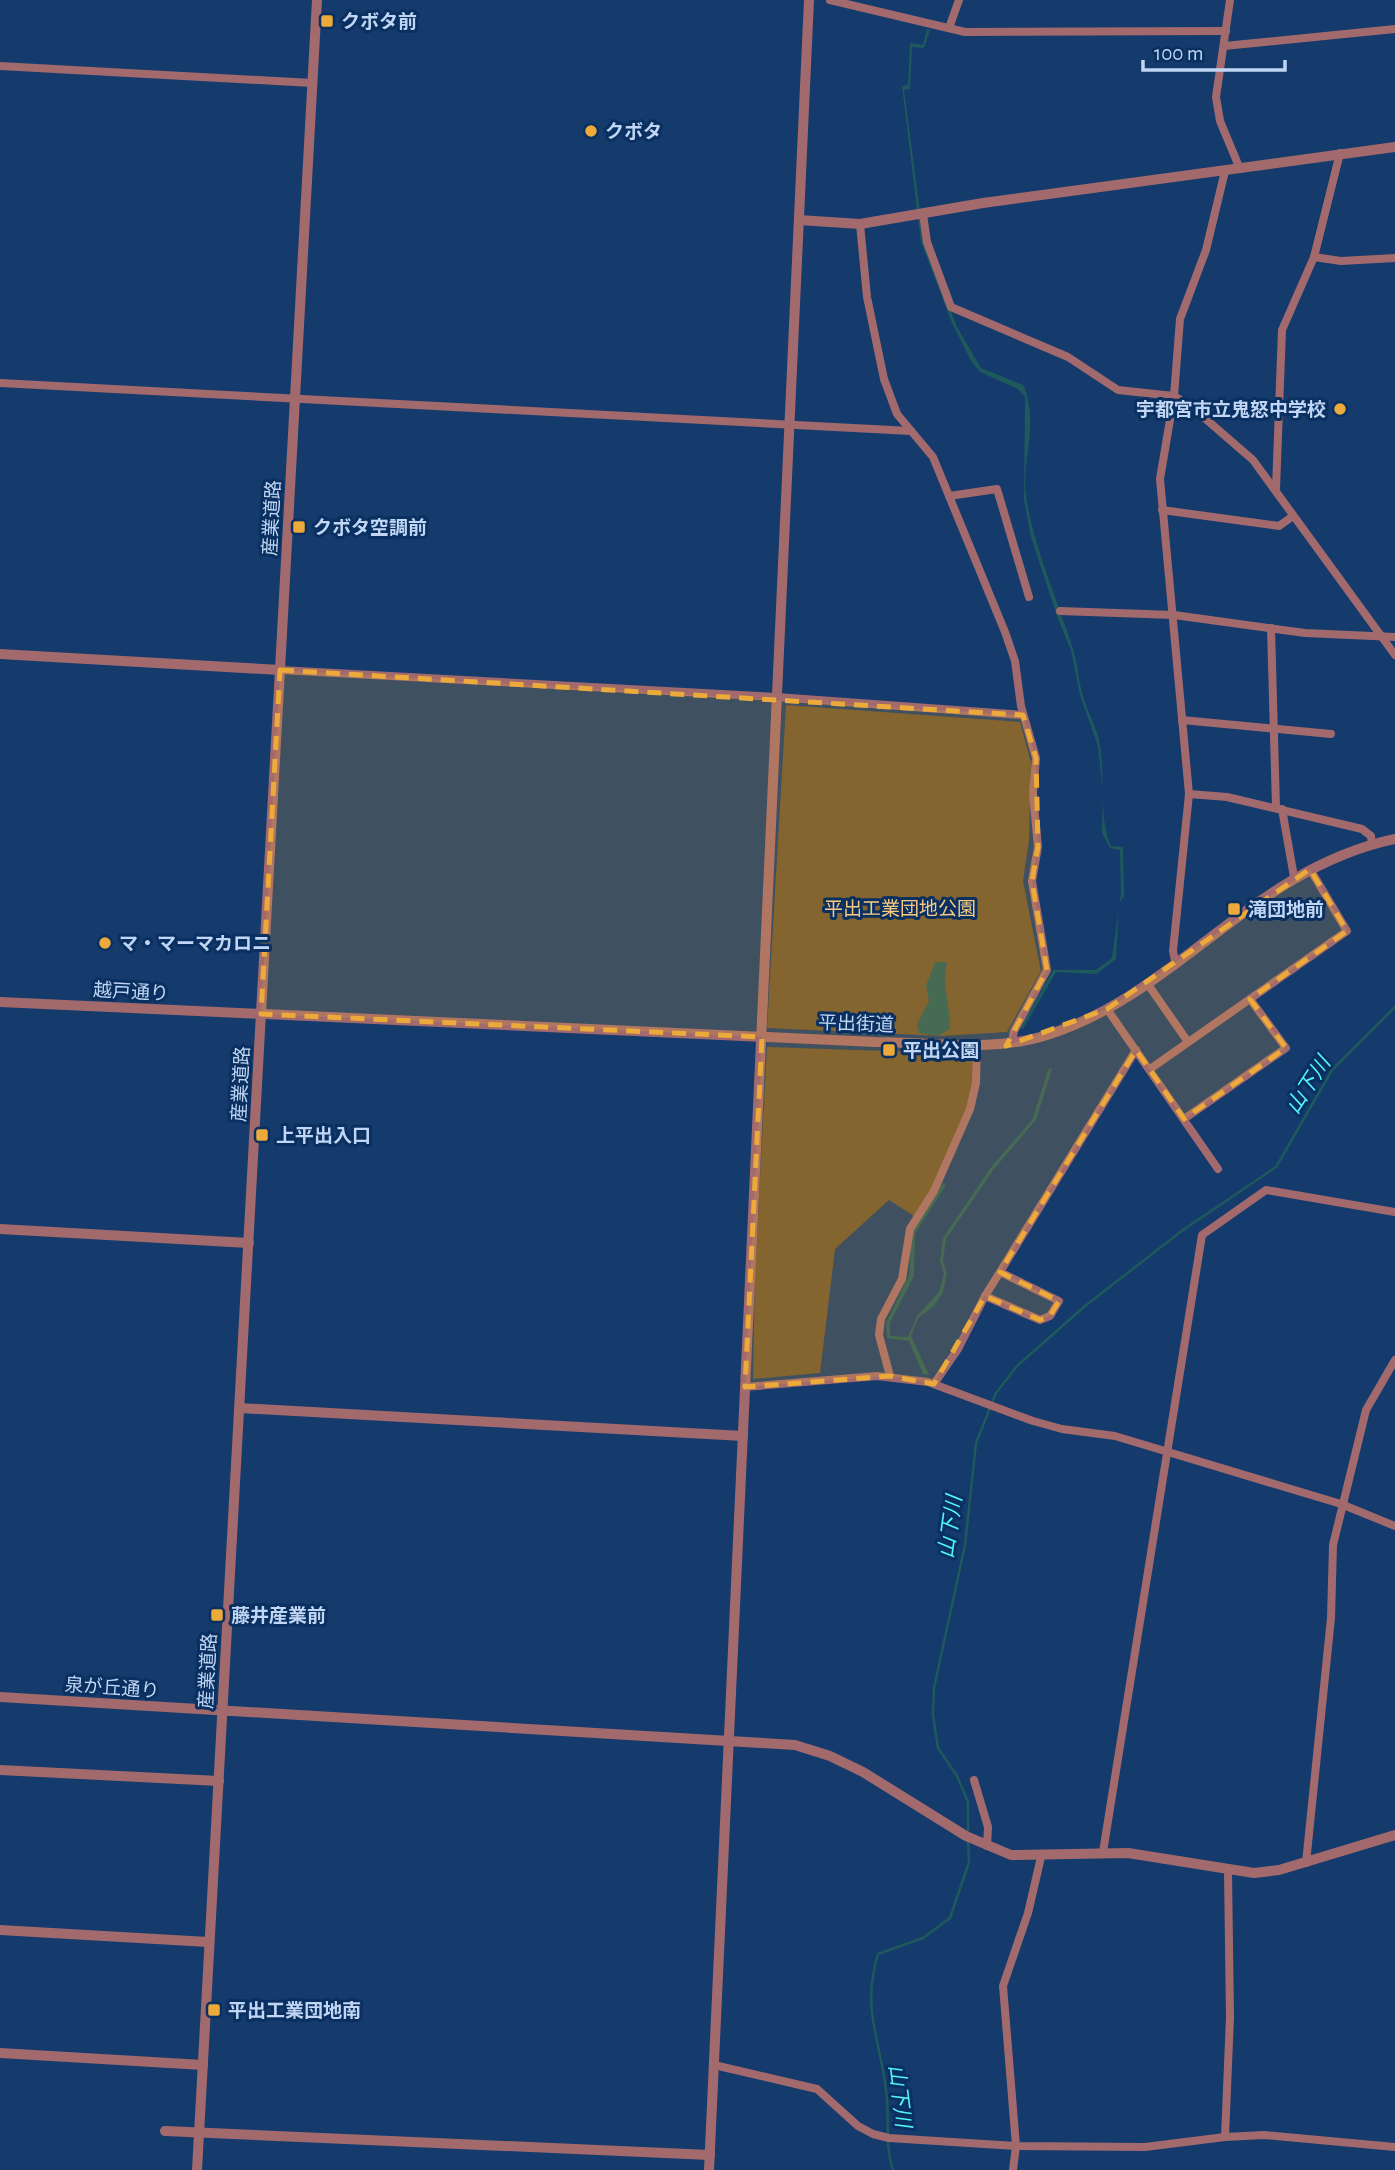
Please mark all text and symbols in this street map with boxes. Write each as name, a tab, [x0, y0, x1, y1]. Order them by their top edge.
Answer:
place label: クボタ前	[341, 12, 417, 32]
marker: クボタ前	[319, 13, 335, 29]
scale bar	[1143, 28, 1285, 72]
text: 100 m	[1154, 43, 1204, 64]
place label: クボタ	[605, 122, 662, 142]
marker: クボタ	[583, 123, 599, 139]
place label: 宇都宮市立鬼怒中学校	[1136, 399, 1326, 420]
marker: 宇都宮市立鬼怒中学校	[1332, 401, 1348, 417]
street label: 産業道路	[260, 480, 284, 557]
place label: クボタ空調前	[313, 518, 427, 538]
marker: クボタ空調前	[291, 519, 307, 535]
park label: 平出工業団地公園	[824, 899, 976, 919]
place label: 滝団地前	[1248, 900, 1324, 920]
marker: 滝団地前	[1226, 901, 1242, 917]
marker: マ・マーマカロニ	[97, 935, 113, 951]
place label: マ・マーマカロニ	[119, 935, 271, 954]
street label: 越戸通り	[92, 980, 169, 1004]
street label: 平出街道	[818, 1013, 894, 1035]
place label: 平出公園	[903, 1041, 979, 1061]
marker: 平出公園	[881, 1042, 897, 1058]
street label: 産業道路	[229, 1046, 253, 1123]
water label: 山下川	[1282, 1051, 1335, 1117]
place label: 上平出入口	[276, 1126, 371, 1146]
marker: 上平出入口	[254, 1127, 270, 1143]
water label: 山下川	[935, 1492, 966, 1560]
place label: 藤井産業前	[231, 1605, 326, 1626]
marker: 藤井産業前	[209, 1607, 225, 1623]
street label: 産業道路	[196, 1633, 220, 1710]
street label: 泉が丘通り	[64, 1674, 160, 1701]
place label: 平出工業団地南	[228, 2001, 361, 2021]
marker: 平出工業団地南	[206, 2002, 222, 2018]
water label: 山下川	[885, 2063, 915, 2131]

